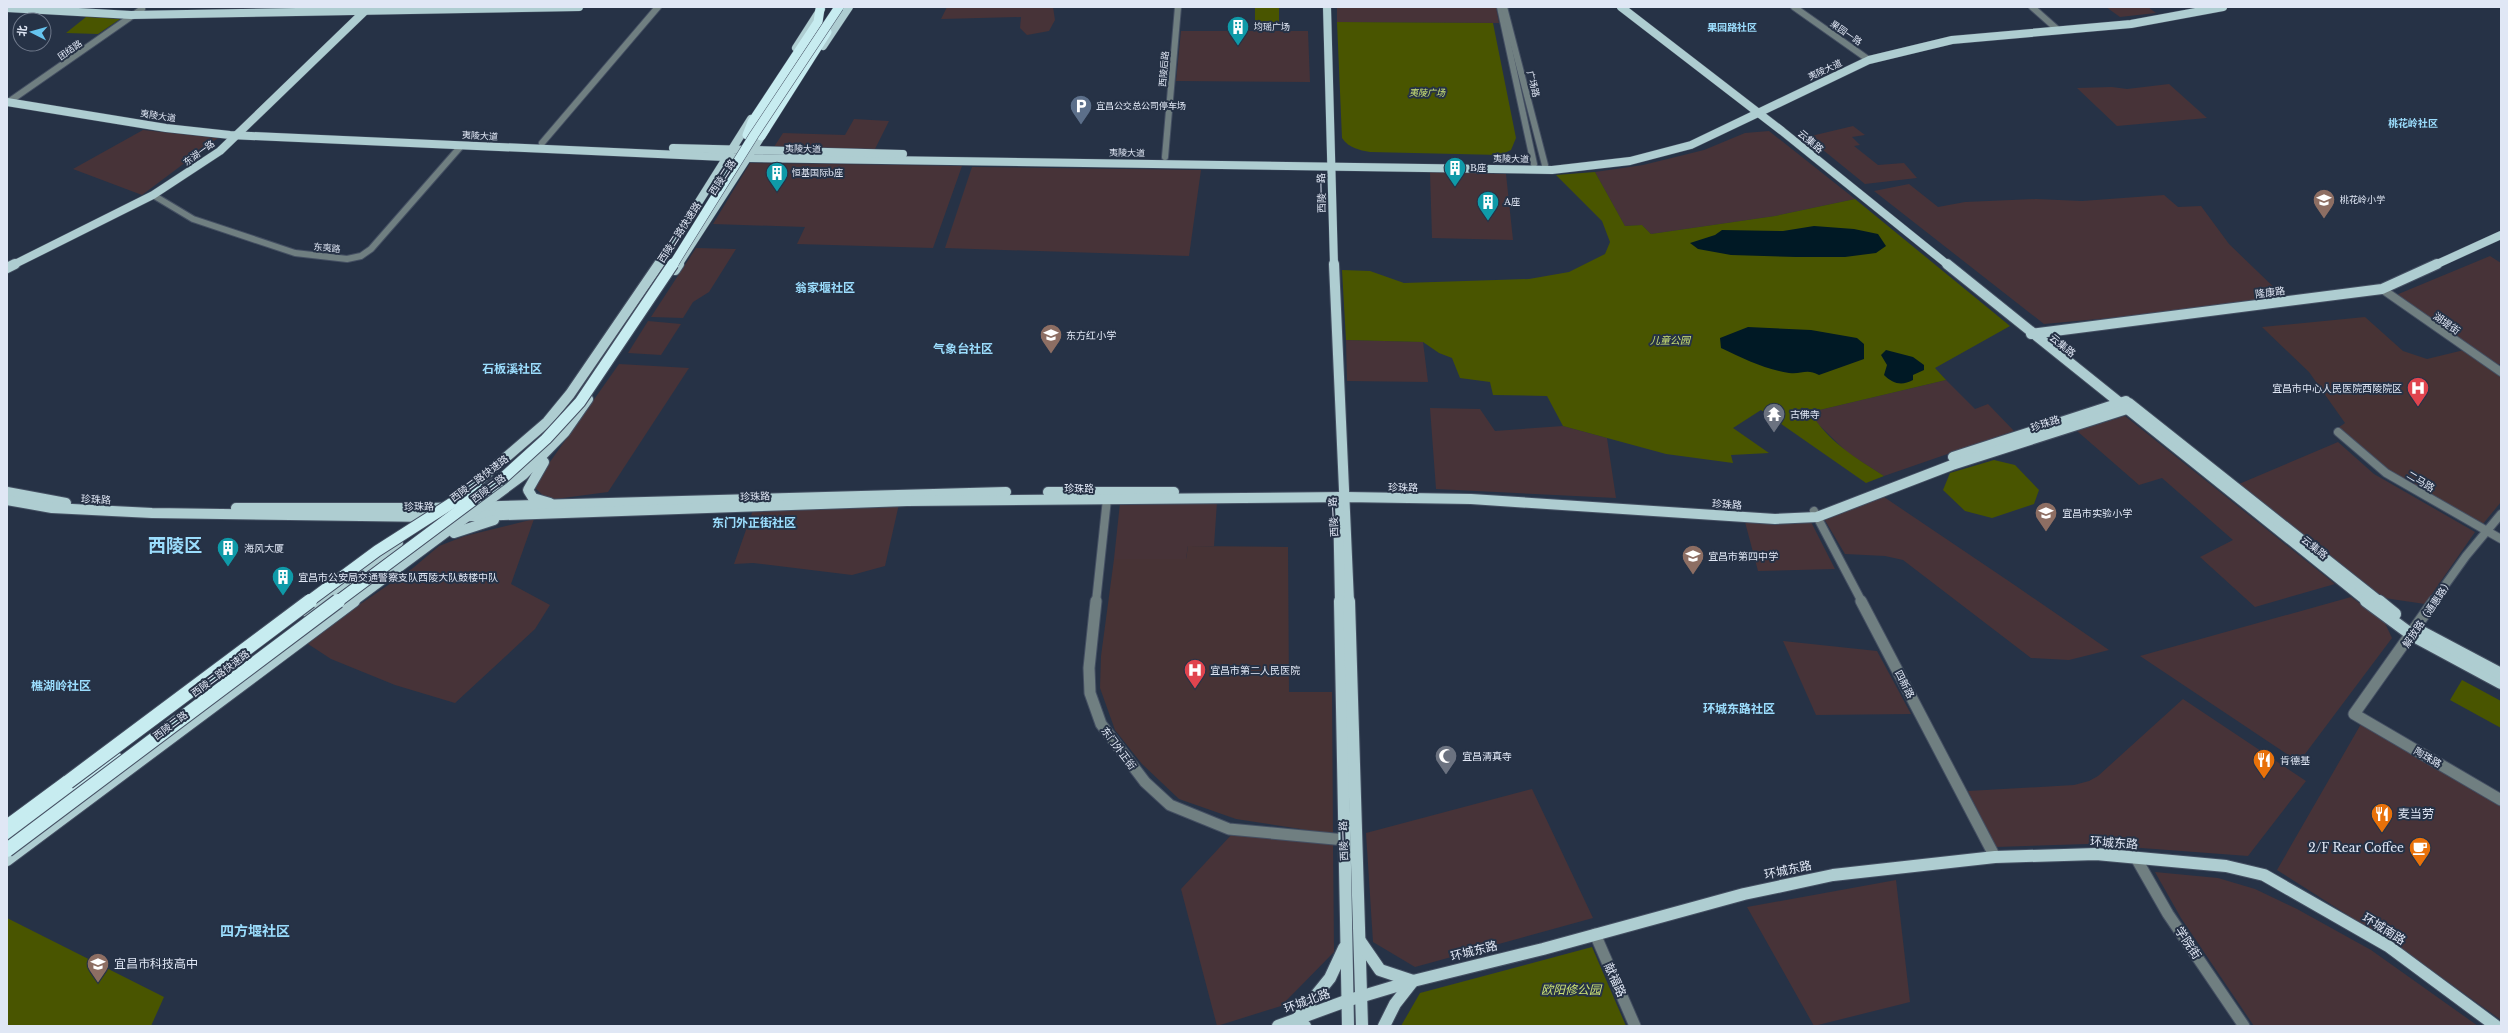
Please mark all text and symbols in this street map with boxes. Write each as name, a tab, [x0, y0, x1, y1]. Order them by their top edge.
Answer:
north arrow	[12, 12, 52, 52]
building icon: 均瑶广场	[1225, 14, 1251, 47]
street label: 果园一路	[1828, 18, 1864, 47]
place label: 均瑶广场	[1254, 21, 1290, 32]
district label: 果园路社区	[1707, 21, 1757, 34]
text: 北	[15, 25, 30, 37]
street label: 团结路	[55, 37, 84, 62]
street label: 西陵后路	[1156, 51, 1171, 87]
street label: 夷陵大道	[1806, 57, 1843, 82]
street label: 广场路	[1525, 69, 1542, 98]
park label: 夷陵广场	[1409, 87, 1446, 98]
parking icon: 宜昌公交总公司停车场	[1068, 93, 1094, 126]
place label: 宜昌公交总公司停车场	[1096, 100, 1186, 111]
street label: 夷陵大道	[139, 107, 177, 124]
district label: 桃花岭社区	[2388, 117, 2438, 130]
street label: 云集路	[1795, 127, 1826, 156]
street label: 夷陵大道	[462, 129, 498, 142]
street label: 东湖一路	[181, 138, 217, 168]
street label: 夷陵大道	[785, 143, 821, 154]
street label: 夷陵大道	[1109, 147, 1145, 158]
street label: 夷陵大道	[1493, 153, 1529, 164]
building icon: B座	[1442, 155, 1468, 188]
street label: 西陵二路	[706, 157, 739, 198]
building icon: 恒基国际b座	[764, 160, 790, 193]
place label: B座	[1470, 162, 1486, 173]
place label: 恒基国际b座	[792, 167, 843, 178]
street label: 西陵一路	[1315, 173, 1328, 213]
school or university icon: 桃花岭小学	[2311, 187, 2337, 220]
building icon: A座	[1475, 189, 1501, 222]
place label: 桃花岭小学	[2340, 194, 2385, 205]
place label: A座	[1503, 196, 1520, 207]
street label: 西陵二路快速路	[655, 199, 704, 265]
street label: 东夷路	[313, 241, 341, 254]
district label: 翁家堰社区	[795, 280, 855, 295]
street label: 隆康路	[2254, 284, 2286, 301]
street label: 湖堤街	[2431, 309, 2463, 337]
school or university icon: 东方红小学	[1038, 322, 1064, 355]
place label: 东方红小学	[1066, 329, 1116, 342]
street label: 云集路	[2047, 331, 2078, 360]
park label: 儿童公园	[1650, 334, 1692, 347]
district label: 气象台社区	[933, 341, 993, 356]
district label: 石板溪社区	[482, 361, 542, 376]
hospital icon: 宜昌市中心人民医院西陵院区	[2405, 375, 2431, 408]
place label: 宜昌市中心人民医院西陵院区	[2272, 382, 2402, 395]
temple icon: 古佛寺	[1761, 401, 1787, 434]
place label: 古佛寺	[1790, 408, 1820, 421]
street label: 珍珠路	[2029, 413, 2061, 434]
street label: 西陵二路快速路	[447, 452, 511, 504]
street label: 二马路	[2405, 468, 2437, 495]
street label: 西陵二路	[468, 471, 508, 505]
street label: 珍珠路	[1388, 481, 1418, 494]
street label: 珍珠路	[1064, 482, 1094, 495]
street label: 珍珠路	[740, 489, 770, 504]
street label: 珍珠路	[81, 492, 111, 507]
street label: 西陵一路	[1326, 497, 1341, 537]
street label: 珍珠路	[1712, 497, 1742, 512]
street label: 珍珠路	[404, 500, 434, 513]
school or university icon: 宜昌市实验小学	[2033, 500, 2059, 533]
place label: 宜昌市实验小学	[2062, 507, 2132, 520]
district label: 东门外正街社区	[712, 515, 796, 530]
street label: 云集路	[2299, 533, 2330, 562]
district label: 西陵区	[148, 535, 202, 557]
building icon: 海风大厦	[215, 535, 241, 568]
place label: 海风大厦	[244, 542, 284, 555]
school or university icon: 宜昌市第四中学	[1680, 543, 1706, 576]
place label: 宜昌市第四中学	[1708, 550, 1778, 563]
building icon: 宜昌市公安局交通警察支队西陵大队鼓楼中队	[270, 564, 296, 597]
place label: 宜昌市公安局交通警察支队西陵大队鼓楼中队	[298, 571, 498, 584]
street label: 解放路（通惠路）	[2400, 576, 2455, 650]
street label: 西陵二路快速路	[188, 647, 252, 700]
hospital icon: 宜昌市第二人民医院	[1182, 657, 1208, 690]
place label: 宜昌市第二人民医院	[1210, 664, 1300, 677]
street label: 四新路	[1892, 668, 1917, 701]
district label: 樵湖岭社区	[31, 678, 91, 693]
district label: 环城东路社区	[1703, 701, 1775, 716]
street label: 西陵二路	[150, 708, 190, 743]
street label: 东门外正街	[1098, 724, 1139, 772]
mosque icon: 宜昌清真寺	[1433, 743, 1459, 776]
street label: 陶珠路	[2412, 744, 2444, 771]
restaurant icon: 肯德基	[2251, 747, 2277, 780]
place label: 宜昌清真寺	[1462, 750, 1512, 763]
place label: 肯德基	[2280, 754, 2310, 767]
restaurant icon: 麦当劳	[2369, 801, 2395, 834]
place label: 麦当劳	[2398, 806, 2434, 821]
street label: 西陵一路	[1336, 821, 1351, 861]
street label: 环城东路	[2090, 833, 2139, 852]
cafe icon: 2/F Rear Coffee	[2407, 835, 2433, 868]
place label: 2/F Rear Coffee	[2308, 840, 2404, 855]
street label: 环城东路	[1763, 857, 1813, 882]
street label: 环城南路	[2360, 909, 2409, 948]
district label: 四方堰社区	[220, 922, 290, 940]
street label: 学院街	[2172, 924, 2205, 962]
street label: 环城东路	[1449, 937, 1499, 964]
school or university icon: 宜昌市科技高中	[85, 951, 111, 984]
place label: 宜昌市科技高中	[114, 956, 198, 971]
street label: 献福路	[1601, 960, 1630, 999]
park label: 欧阳修公园	[1541, 982, 1603, 997]
street label: 环城北路	[1282, 985, 1332, 1016]

